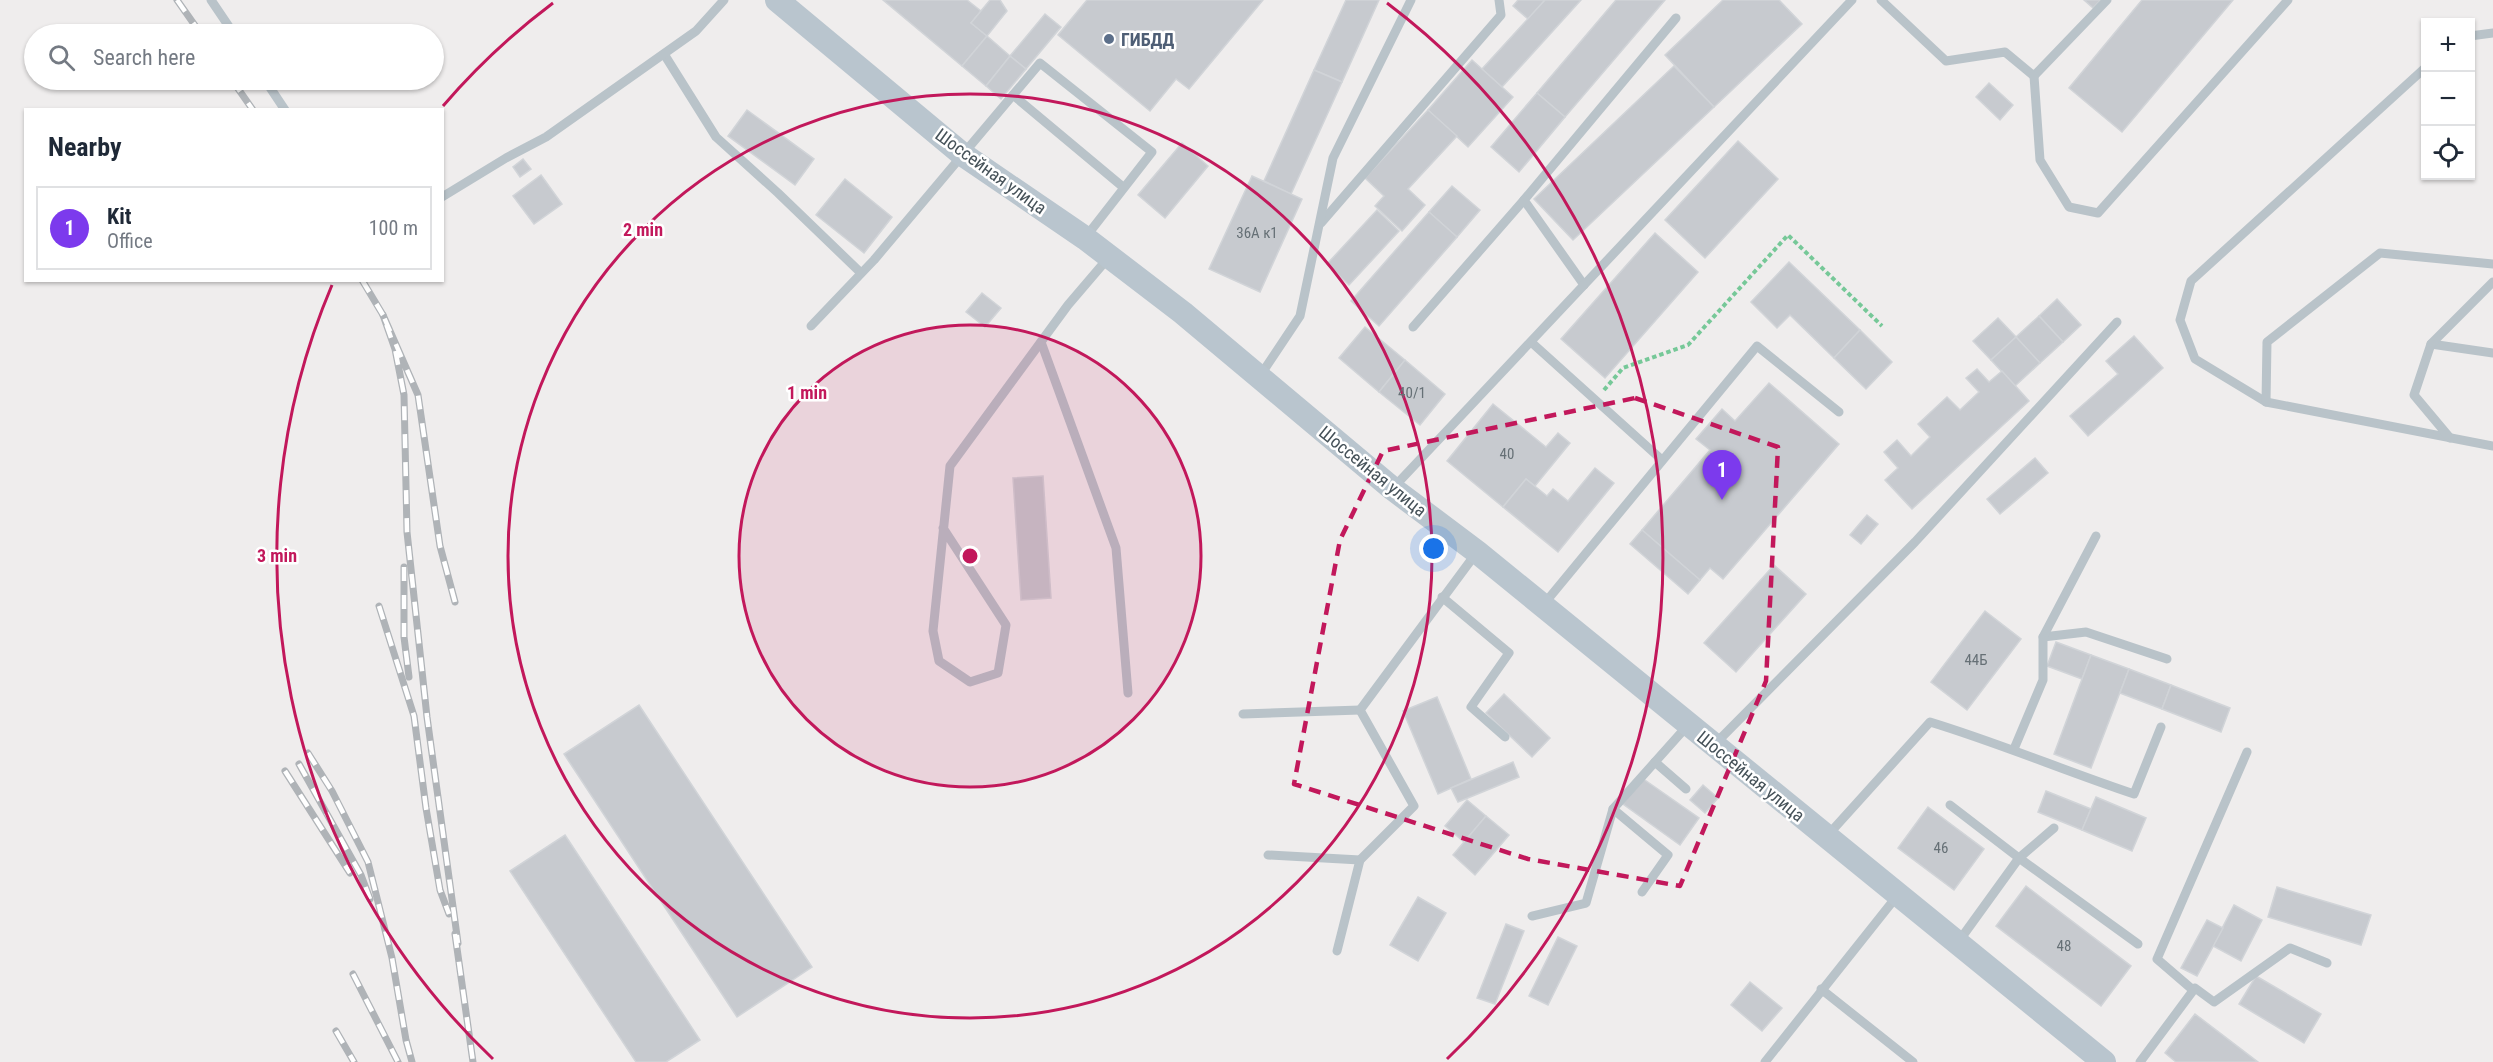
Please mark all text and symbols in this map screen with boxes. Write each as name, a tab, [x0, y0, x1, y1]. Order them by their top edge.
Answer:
map controls	[2421, 18, 2475, 180]
button: +	[2421, 18, 2475, 72]
search box	[24, 24, 444, 90]
place label: ГИБДД	[1121, 29, 1175, 50]
marker: ГИБДД	[1102, 32, 1116, 46]
icon: search	[45, 41, 78, 74]
text: Search here	[93, 45, 195, 70]
button: −	[2421, 72, 2475, 126]
street label: Шоссейная улица	[931, 124, 1051, 218]
button: locate	[2421, 126, 2475, 180]
text: Nearby	[48, 132, 122, 162]
text: Kit	[107, 204, 131, 229]
text: 1	[64, 216, 75, 240]
text: 100 m	[369, 216, 418, 240]
text: 2 min	[623, 219, 663, 240]
house number: 36А к1	[1236, 224, 1278, 242]
text: Office	[107, 229, 153, 253]
text: 1 min	[787, 382, 827, 403]
house number: 40/1	[1398, 384, 1426, 402]
street label: Шоссейная улица	[1315, 421, 1431, 521]
house number: 40	[1500, 445, 1514, 463]
pin: 1	[1702, 450, 1742, 500]
your location	[1419, 534, 1448, 563]
text: 3 min	[257, 545, 297, 566]
centre of rings	[960, 546, 980, 566]
house number: 44Б	[1964, 651, 1988, 669]
street label: Шоссейная улица	[1693, 726, 1809, 826]
house number: 46	[1934, 839, 1948, 857]
house number: 48	[2057, 937, 2071, 955]

